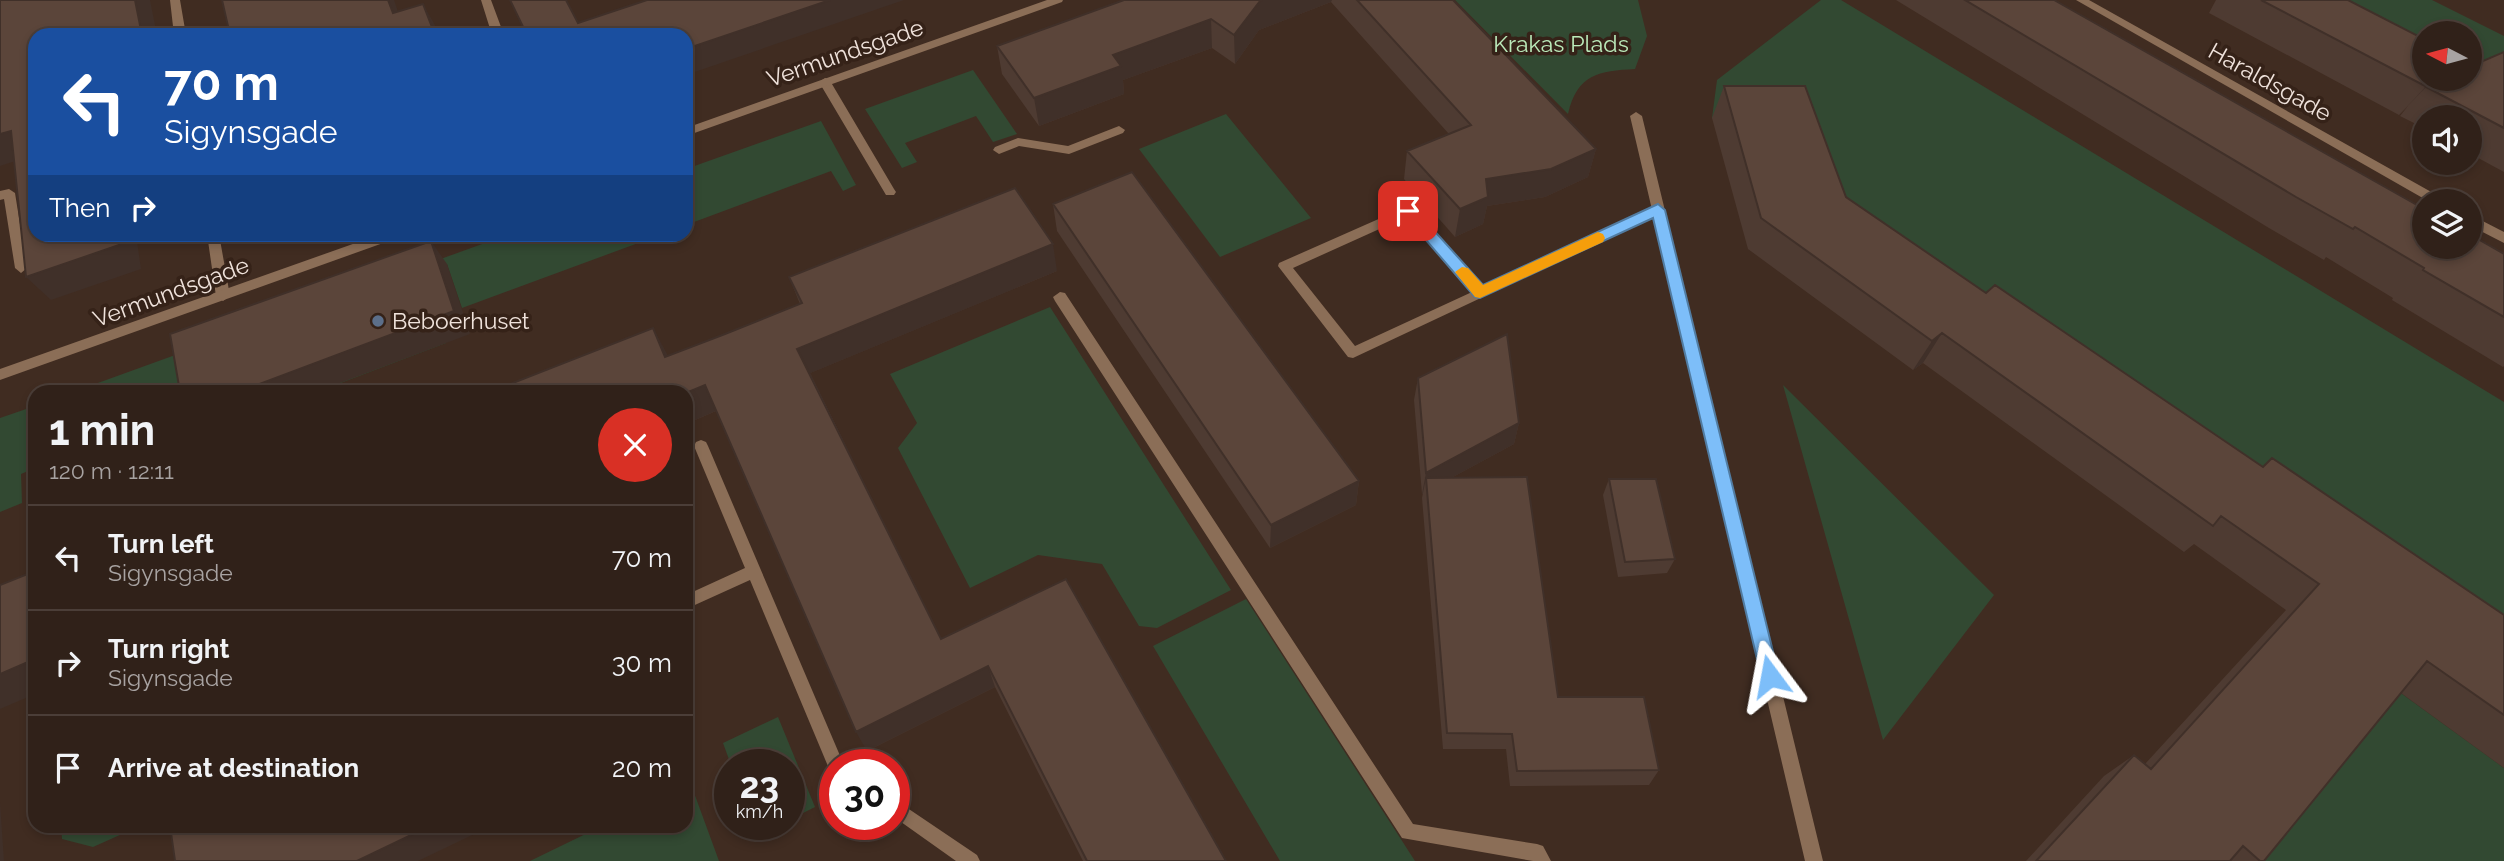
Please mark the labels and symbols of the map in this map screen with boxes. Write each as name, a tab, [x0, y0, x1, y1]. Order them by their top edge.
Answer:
street label: Vermundsgade	[763, 13, 927, 92]
north arrow	[2412, 21, 2482, 91]
park label: Krakas Plads	[1493, 30, 1629, 57]
street label: Haraldsgade	[2204, 37, 2336, 126]
pin	[1378, 181, 1438, 241]
street label: Vermundsgade	[89, 251, 252, 332]
place label: Beboerhuset	[392, 307, 530, 334]
marker: Beboerhuset	[370, 313, 386, 329]
position arrow	[1733, 639, 1807, 713]
speed limit sign: 30	[819, 749, 910, 840]

